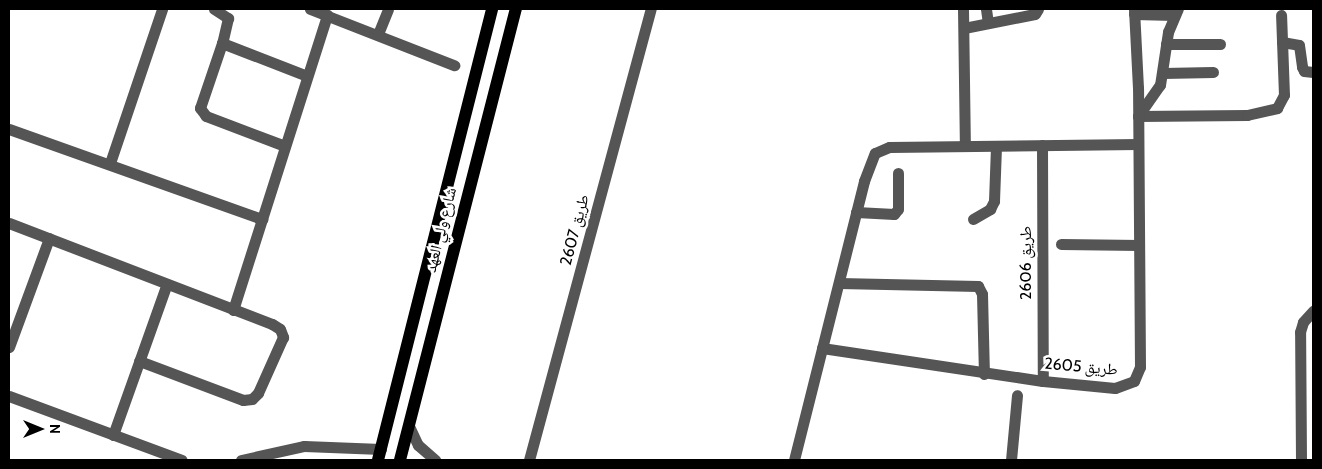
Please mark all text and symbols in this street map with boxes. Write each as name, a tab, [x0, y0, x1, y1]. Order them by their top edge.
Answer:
street label: شارع ولي العهد	[421, 185, 461, 275]
street label: طريق 2607	[556, 192, 594, 268]
street label: طريق 2606	[1016, 226, 1036, 300]
street label: طريق 2605	[1043, 354, 1119, 380]
north arrow	[15, 404, 65, 454]
text: N	[46, 424, 64, 434]

